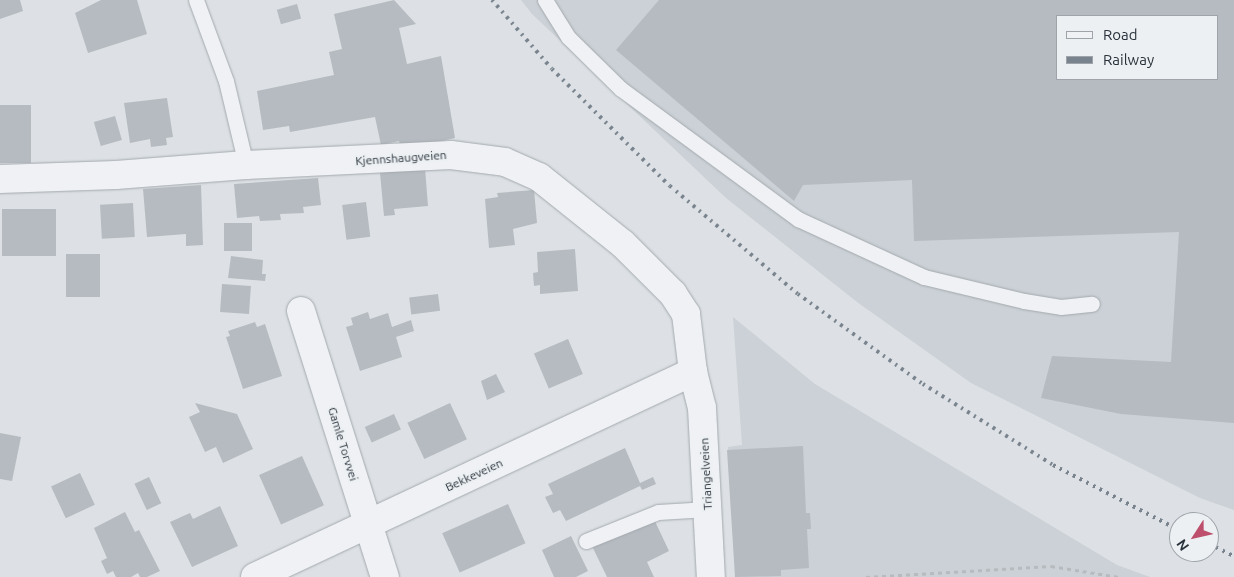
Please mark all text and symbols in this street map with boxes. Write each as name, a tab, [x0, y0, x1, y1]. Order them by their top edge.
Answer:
legend	[1056, 15, 1219, 80]
text: Road	[1103, 26, 1138, 43]
text: Railway	[1103, 51, 1154, 68]
street label: Kjennshaugveien	[355, 148, 447, 168]
street label: Gamle Torvvei	[325, 405, 361, 483]
street label: Triangelveien	[697, 438, 715, 510]
street label: Bekkeveien	[443, 455, 505, 495]
north arrow	[1169, 512, 1219, 562]
text: N	[1173, 536, 1192, 554]

